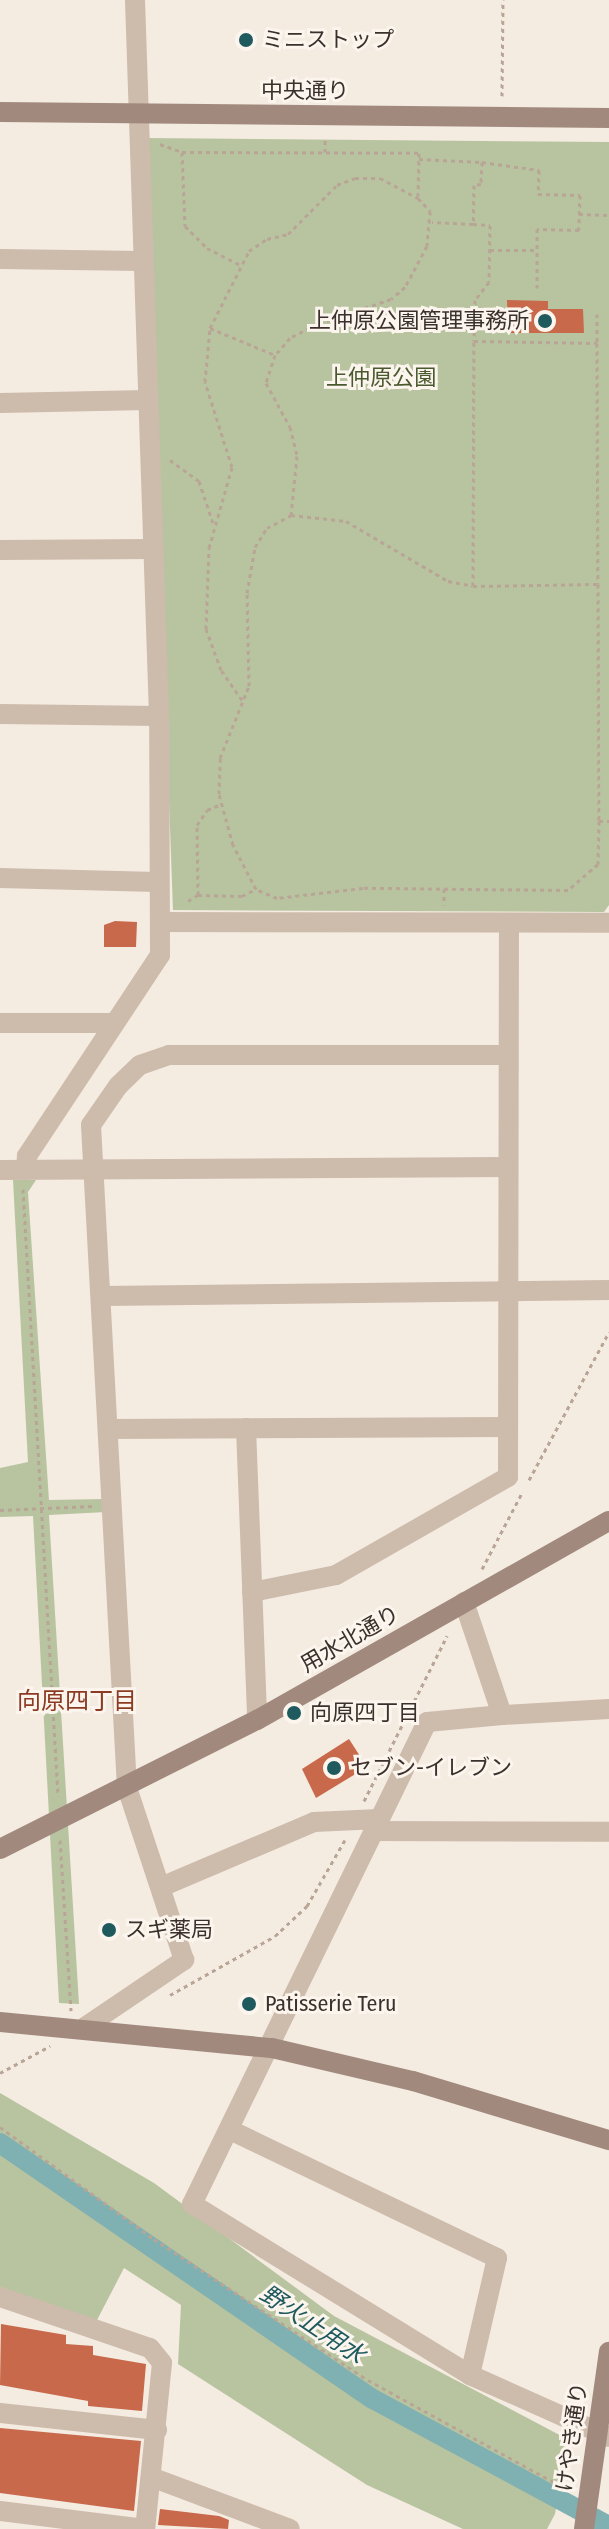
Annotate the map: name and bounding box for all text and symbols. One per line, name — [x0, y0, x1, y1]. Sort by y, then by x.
place label: ミニストップ — [262, 27, 394, 53]
marker: ミニストップ — [237, 31, 255, 49]
street label: 中央通り — [261, 78, 349, 104]
place label: 上仲原公園管理事務所 — [309, 308, 529, 334]
marker: 上仲原公園管理事務所 — [536, 312, 554, 330]
park label: 上仲原公園 — [326, 365, 436, 391]
street label: 用水北通り — [296, 1600, 404, 1678]
district label: 向原四丁目 — [17, 1688, 137, 1716]
place label: 向原四丁目 — [310, 1700, 420, 1726]
marker: 向原四丁目 — [285, 1704, 303, 1722]
place label: セブン-イレブン — [350, 1755, 512, 1781]
marker: セブン-イレブン — [325, 1759, 343, 1777]
place label: スギ薬局 — [125, 1917, 213, 1943]
marker: スギ薬局 — [100, 1921, 118, 1939]
place label: Patisserie Teru — [265, 1991, 397, 2017]
marker: Patisserie Teru — [240, 1995, 258, 2013]
water label: 野火止用水 — [254, 2280, 370, 2370]
street label: けやき通り — [551, 2381, 593, 2493]

